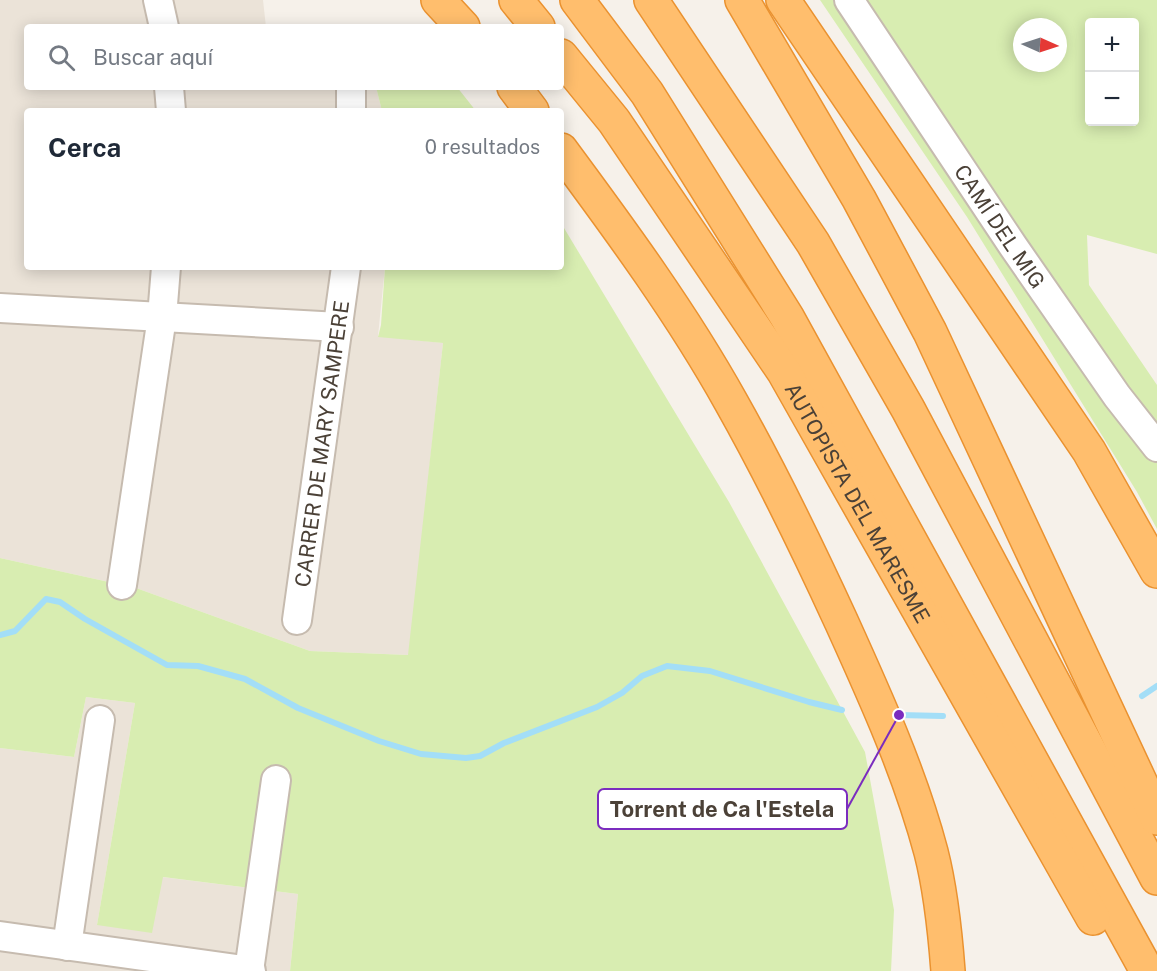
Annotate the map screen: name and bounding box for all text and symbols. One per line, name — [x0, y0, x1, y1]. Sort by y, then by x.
north arrow — [1013, 18, 1067, 72]
map controls — [1085, 18, 1139, 126]
button: + — [1085, 18, 1139, 72]
search box — [24, 24, 564, 90]
icon: search — [45, 41, 78, 74]
text: Buscar aquí — [93, 44, 213, 70]
button: − — [1085, 72, 1139, 126]
text: Cerca — [48, 132, 121, 163]
text: 0 resultados — [425, 135, 540, 159]
street label: CAMÍ DEL MIG — [950, 160, 1051, 293]
street label: CARRER DE MARY SAMPERE — [289, 299, 354, 589]
street label: AUTOPISTA DEL MARESME — [780, 378, 936, 627]
callout: Torrent de Ca l'Estela — [598, 789, 847, 829]
text: Torrent de Ca l'Estela — [610, 796, 834, 822]

